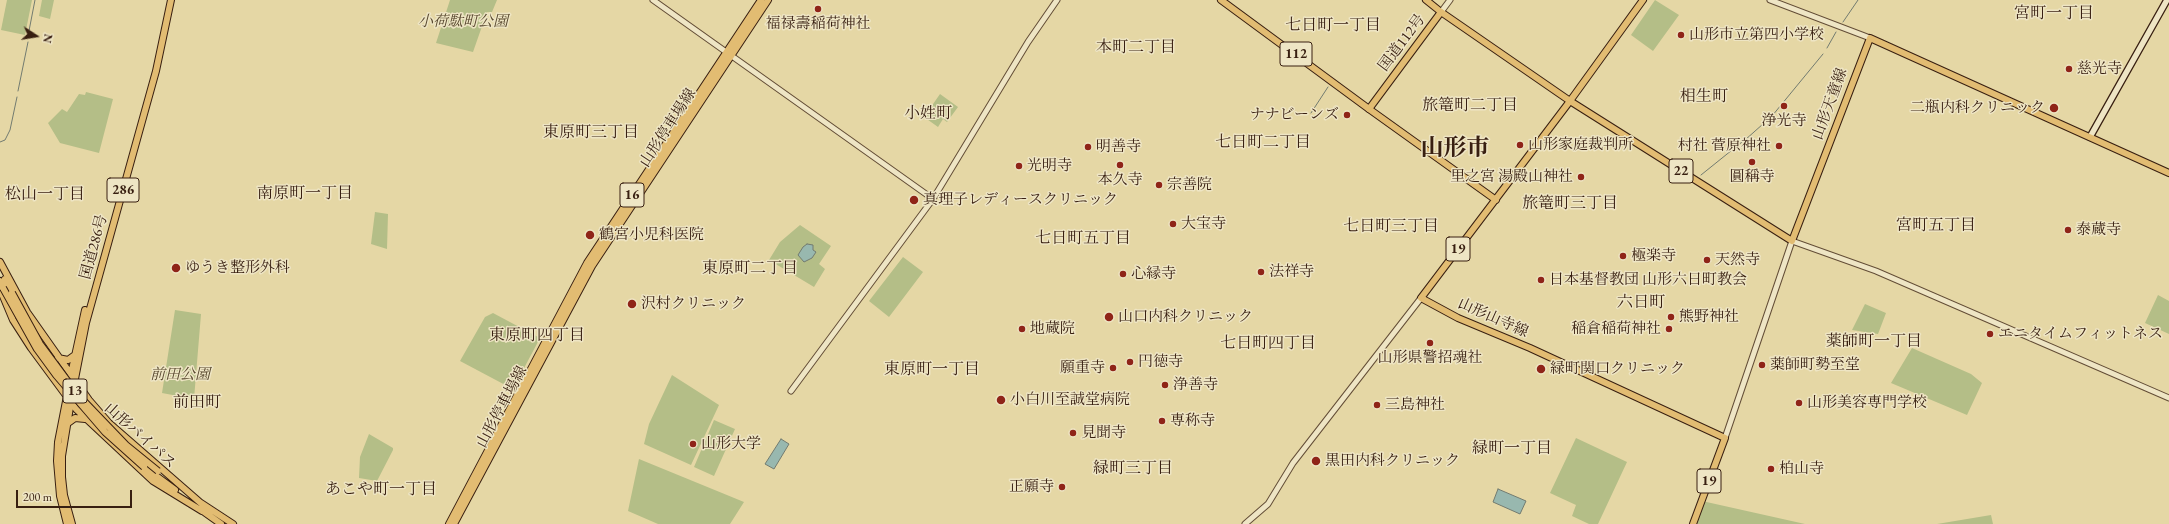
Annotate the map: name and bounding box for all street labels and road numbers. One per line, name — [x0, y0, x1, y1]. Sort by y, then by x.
street label: 国道112号 — [1375, 11, 1429, 75]
road number: 112 — [1280, 42, 1312, 66]
street label: 山形天童線 — [1809, 66, 1851, 142]
street label: 山形停車場線 — [636, 85, 700, 171]
road number: 22 — [1669, 159, 1693, 183]
road number: 286 — [107, 178, 139, 202]
road number: 16 — [620, 183, 644, 207]
street label: 国道286号 — [77, 213, 111, 281]
road number: 19 — [1446, 237, 1470, 261]
street label: 山形山寺線 — [1455, 295, 1531, 341]
street label: 山形停車場線 — [473, 363, 531, 451]
road number: 13 — [63, 379, 87, 403]
street label: 山形バイパス — [101, 399, 179, 473]
road number: 19 — [1697, 469, 1721, 493]

